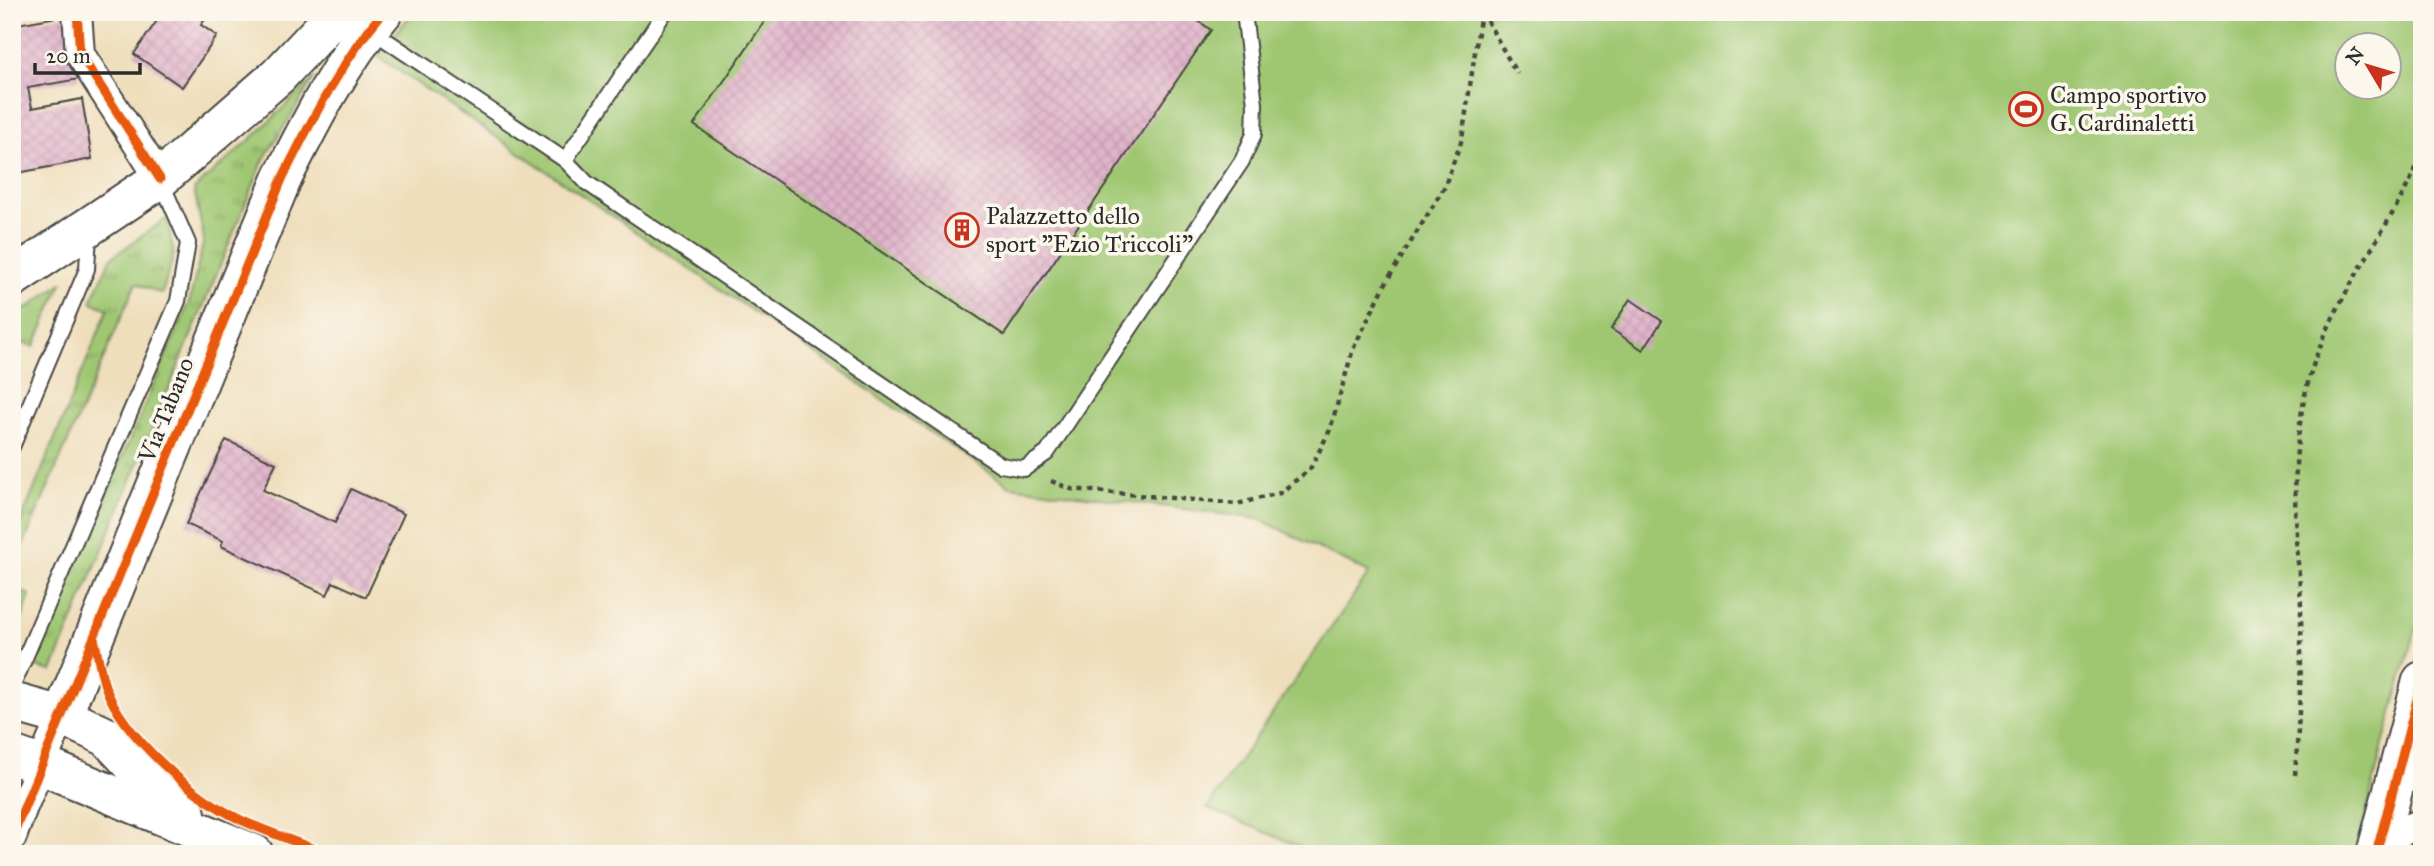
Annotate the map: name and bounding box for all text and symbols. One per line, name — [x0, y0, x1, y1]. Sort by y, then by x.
scale bar — [35, 32, 140, 76]
north arrow — [2332, 32, 2402, 102]
text: N — [2341, 42, 2369, 69]
text: 20 m — [46, 43, 91, 69]
place label: Campo sportivo G. Cardinaletti — [2050, 80, 2207, 138]
sports icon: Campo sportivo G. Cardinaletti — [2007, 90, 2045, 128]
place label: Palazzetto dello sport "Ezio Triccoli" — [986, 201, 1193, 259]
building icon: Palazzetto dello sport "Ezio Triccoli" — [943, 211, 981, 249]
street label: Via Tabano — [131, 353, 201, 468]

